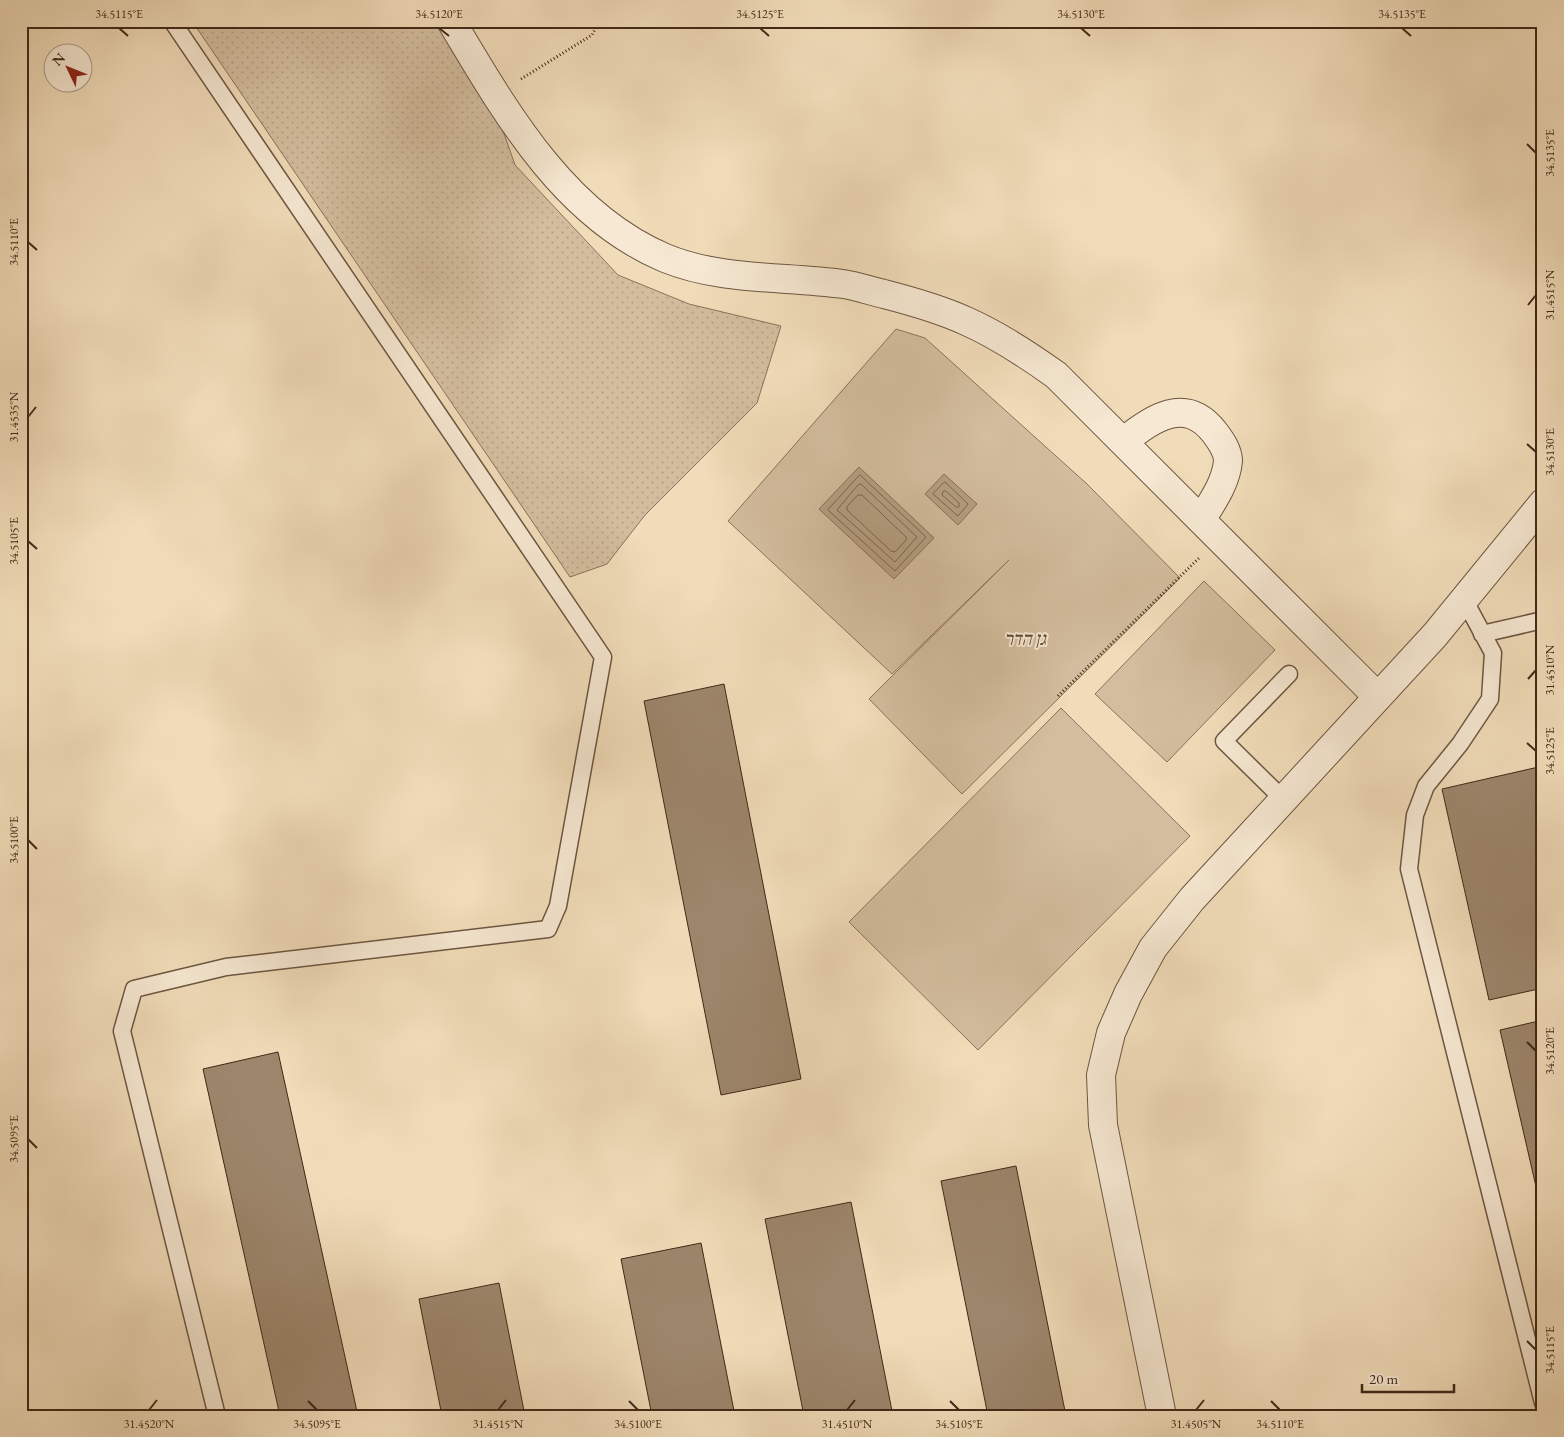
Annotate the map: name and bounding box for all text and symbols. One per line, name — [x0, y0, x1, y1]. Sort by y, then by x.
text: 34.5115°E — [95, 6, 143, 22]
text: 34.5120°E — [415, 6, 463, 22]
text: 34.5125°E — [736, 6, 784, 22]
text: 34.5130°E — [1057, 6, 1105, 22]
text: 34.5135°E — [1378, 6, 1426, 22]
north arrow — [42, 42, 92, 92]
text: N — [48, 48, 69, 69]
text: 34.5135°E — [1542, 129, 1558, 177]
text: 34.5110°E — [6, 218, 22, 266]
text: 31.4515°N — [1542, 269, 1558, 320]
text: 31.4535°N — [6, 391, 22, 442]
text: 34.5130°E — [1542, 428, 1558, 476]
text: 34.5105°E — [6, 517, 22, 565]
park label: גן הדר — [1004, 626, 1048, 651]
text: 31.4510°N — [1542, 644, 1558, 695]
text: 34.5125°E — [1542, 727, 1558, 775]
text: 34.5100°E — [6, 816, 22, 864]
text: 34.5120°E — [1542, 1027, 1558, 1075]
text: 34.5095°E — [6, 1115, 22, 1163]
text: 34.5115°E — [1542, 1326, 1558, 1374]
scale bar — [1362, 1362, 1454, 1394]
text: 20 m — [1369, 1369, 1398, 1388]
text: 31.4520°N — [124, 1416, 175, 1432]
text: 34.5095°E — [293, 1416, 341, 1432]
text: 31.4515°N — [473, 1416, 524, 1432]
text: 34.5100°E — [614, 1416, 662, 1432]
text: 31.4510°N — [822, 1416, 873, 1432]
text: 34.5105°E — [935, 1416, 983, 1432]
text: 31.4505°N — [1171, 1416, 1222, 1432]
text: 34.5110°E — [1256, 1416, 1304, 1432]

